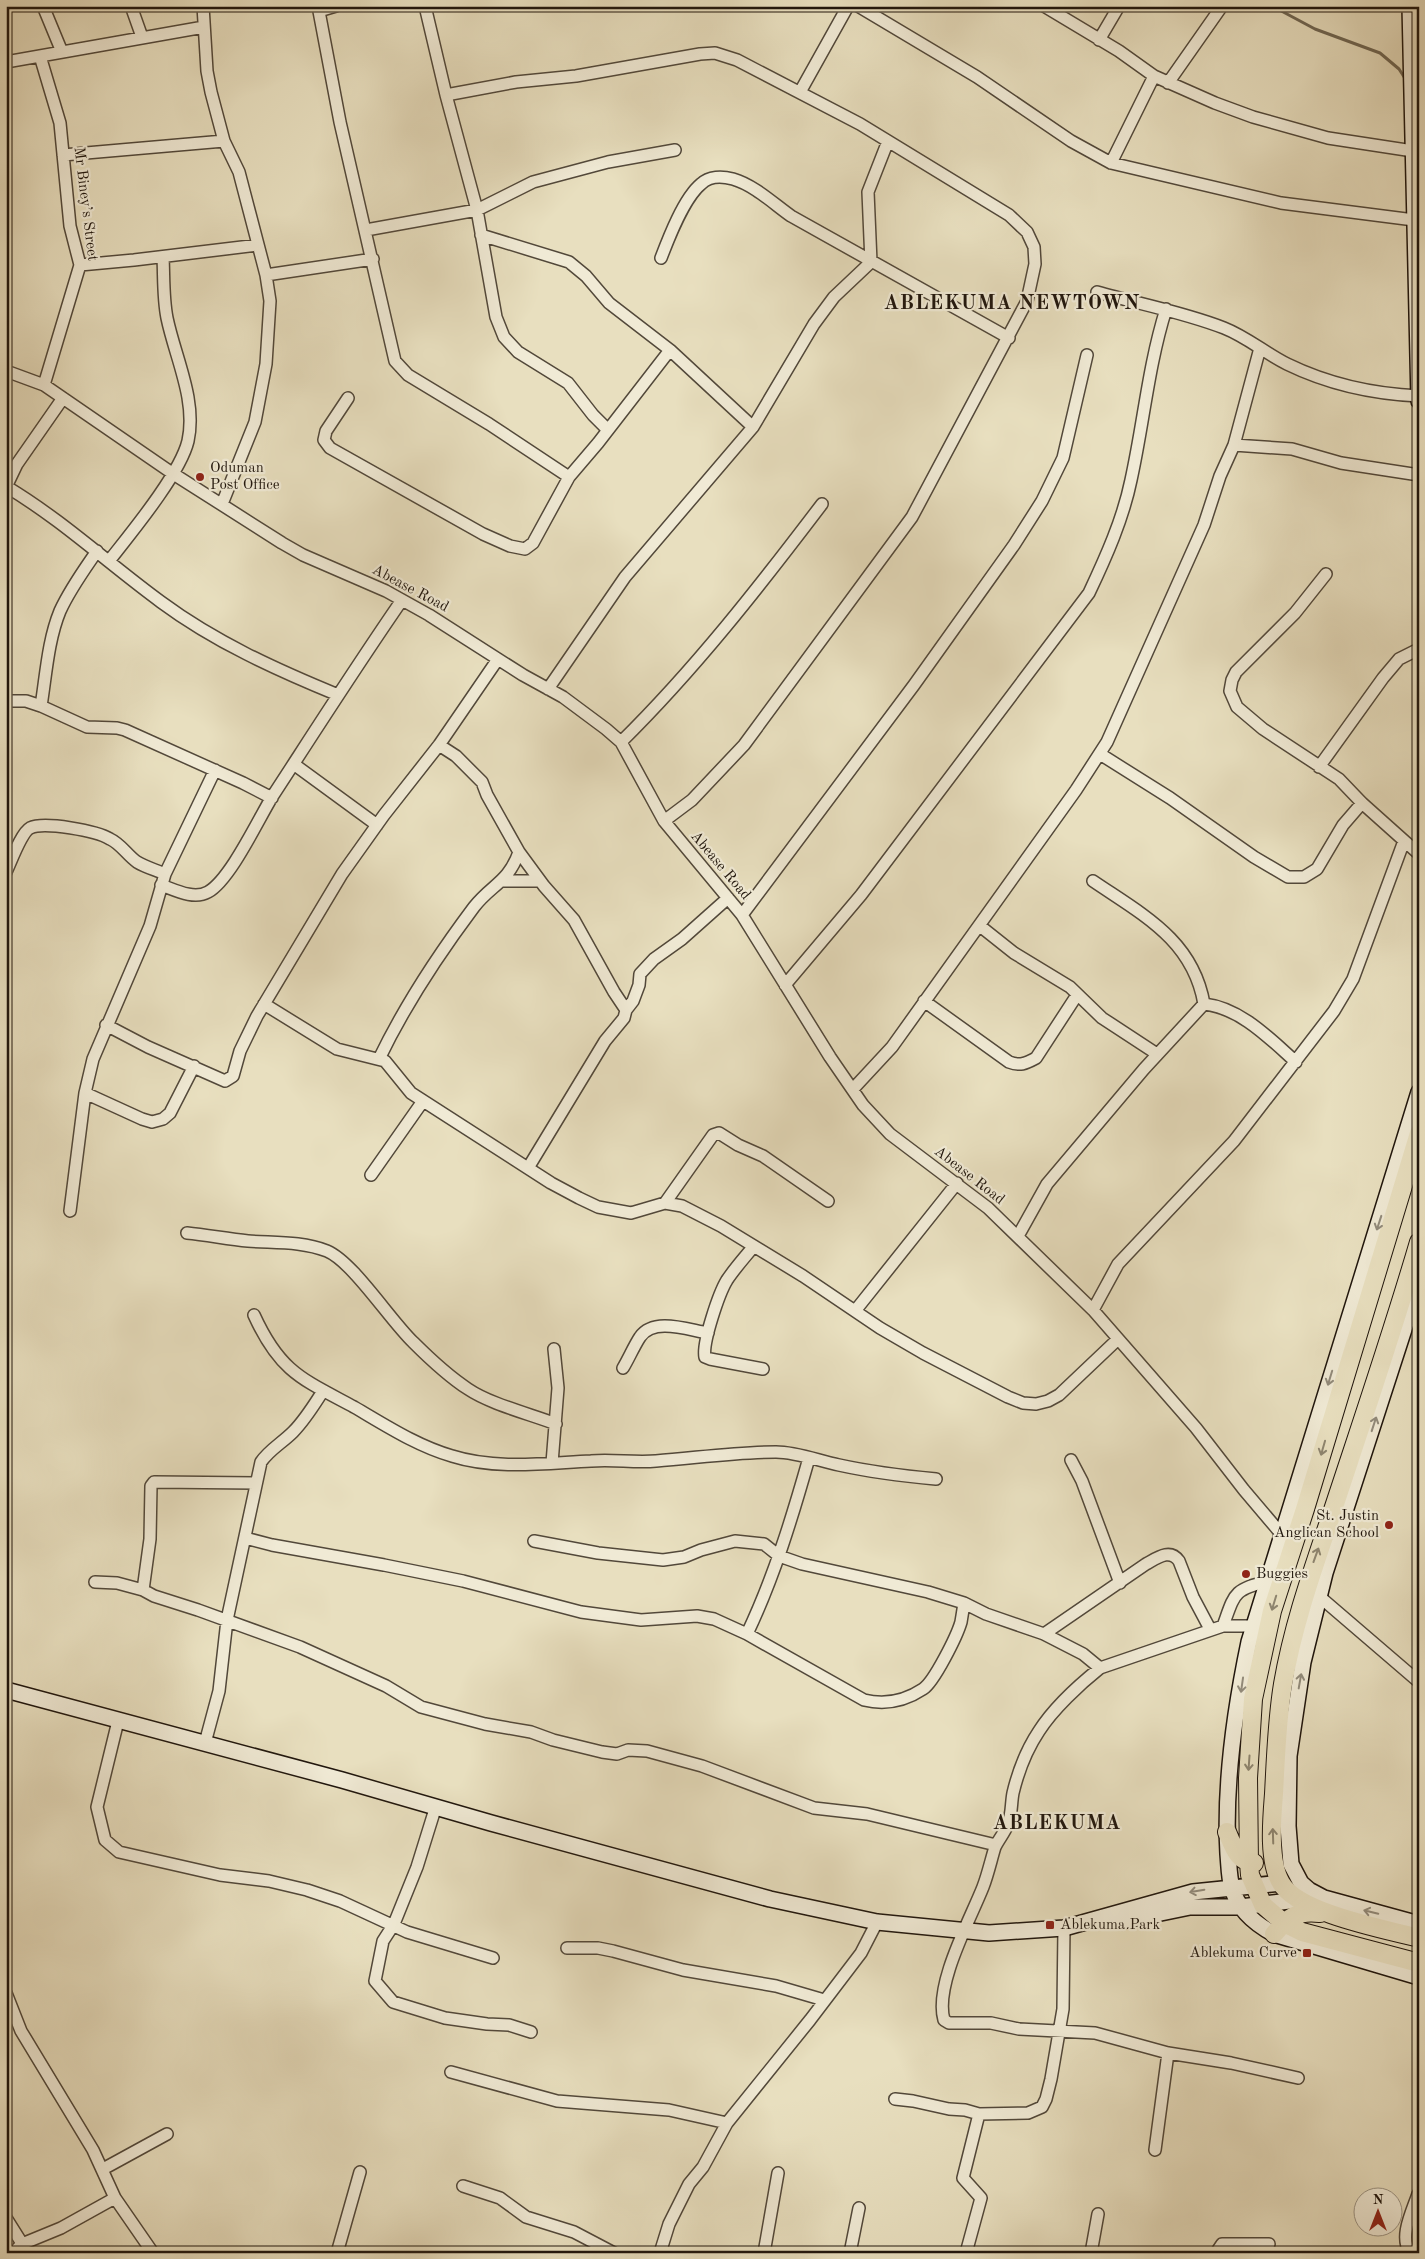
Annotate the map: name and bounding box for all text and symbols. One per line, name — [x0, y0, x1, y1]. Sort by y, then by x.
street label: Mr Biney’s Street — [71, 146, 99, 262]
district label: ABLEKUMA NEWTOWN — [884, 294, 1140, 314]
place label: Oduman Post Office — [210, 461, 280, 493]
marker: Oduman Post Office — [194, 471, 206, 483]
street label: Abease Road — [369, 563, 451, 616]
street label: Abease Road — [687, 829, 753, 903]
street label: Abease Road — [931, 1144, 1007, 1208]
one-way arrow — [1374, 1214, 1383, 1230]
one-way arrow — [1325, 1369, 1335, 1385]
one-way arrow — [1370, 1416, 1380, 1432]
one-way arrow — [1318, 1440, 1328, 1456]
place label: St. Justin Anglican School — [1274, 1509, 1379, 1541]
marker: St. Justin Anglican School — [1383, 1519, 1395, 1531]
one-way arrow — [1312, 1548, 1321, 1564]
place label: Buggies — [1256, 1567, 1308, 1582]
marker: Buggies — [1240, 1568, 1252, 1580]
one-way arrow — [1269, 1595, 1279, 1611]
one-way arrow — [1295, 1673, 1305, 1689]
one-way arrow — [1236, 1676, 1246, 1692]
one-way arrow — [1245, 1755, 1254, 1771]
district label: ABLEKUMA — [993, 1814, 1121, 1834]
one-way arrow — [1268, 1828, 1278, 1844]
one-way arrow — [1190, 1887, 1206, 1897]
one-way arrow — [1364, 1906, 1380, 1916]
place label: Ablekuma Park — [1060, 1918, 1161, 1933]
marker: Ablekuma Park — [1044, 1919, 1056, 1931]
place label: Ablekuma Curve — [1189, 1946, 1297, 1961]
marker: Ablekuma Curve — [1301, 1947, 1313, 1959]
north arrow — [1352, 2186, 1402, 2236]
text: N — [1373, 2193, 1384, 2207]

